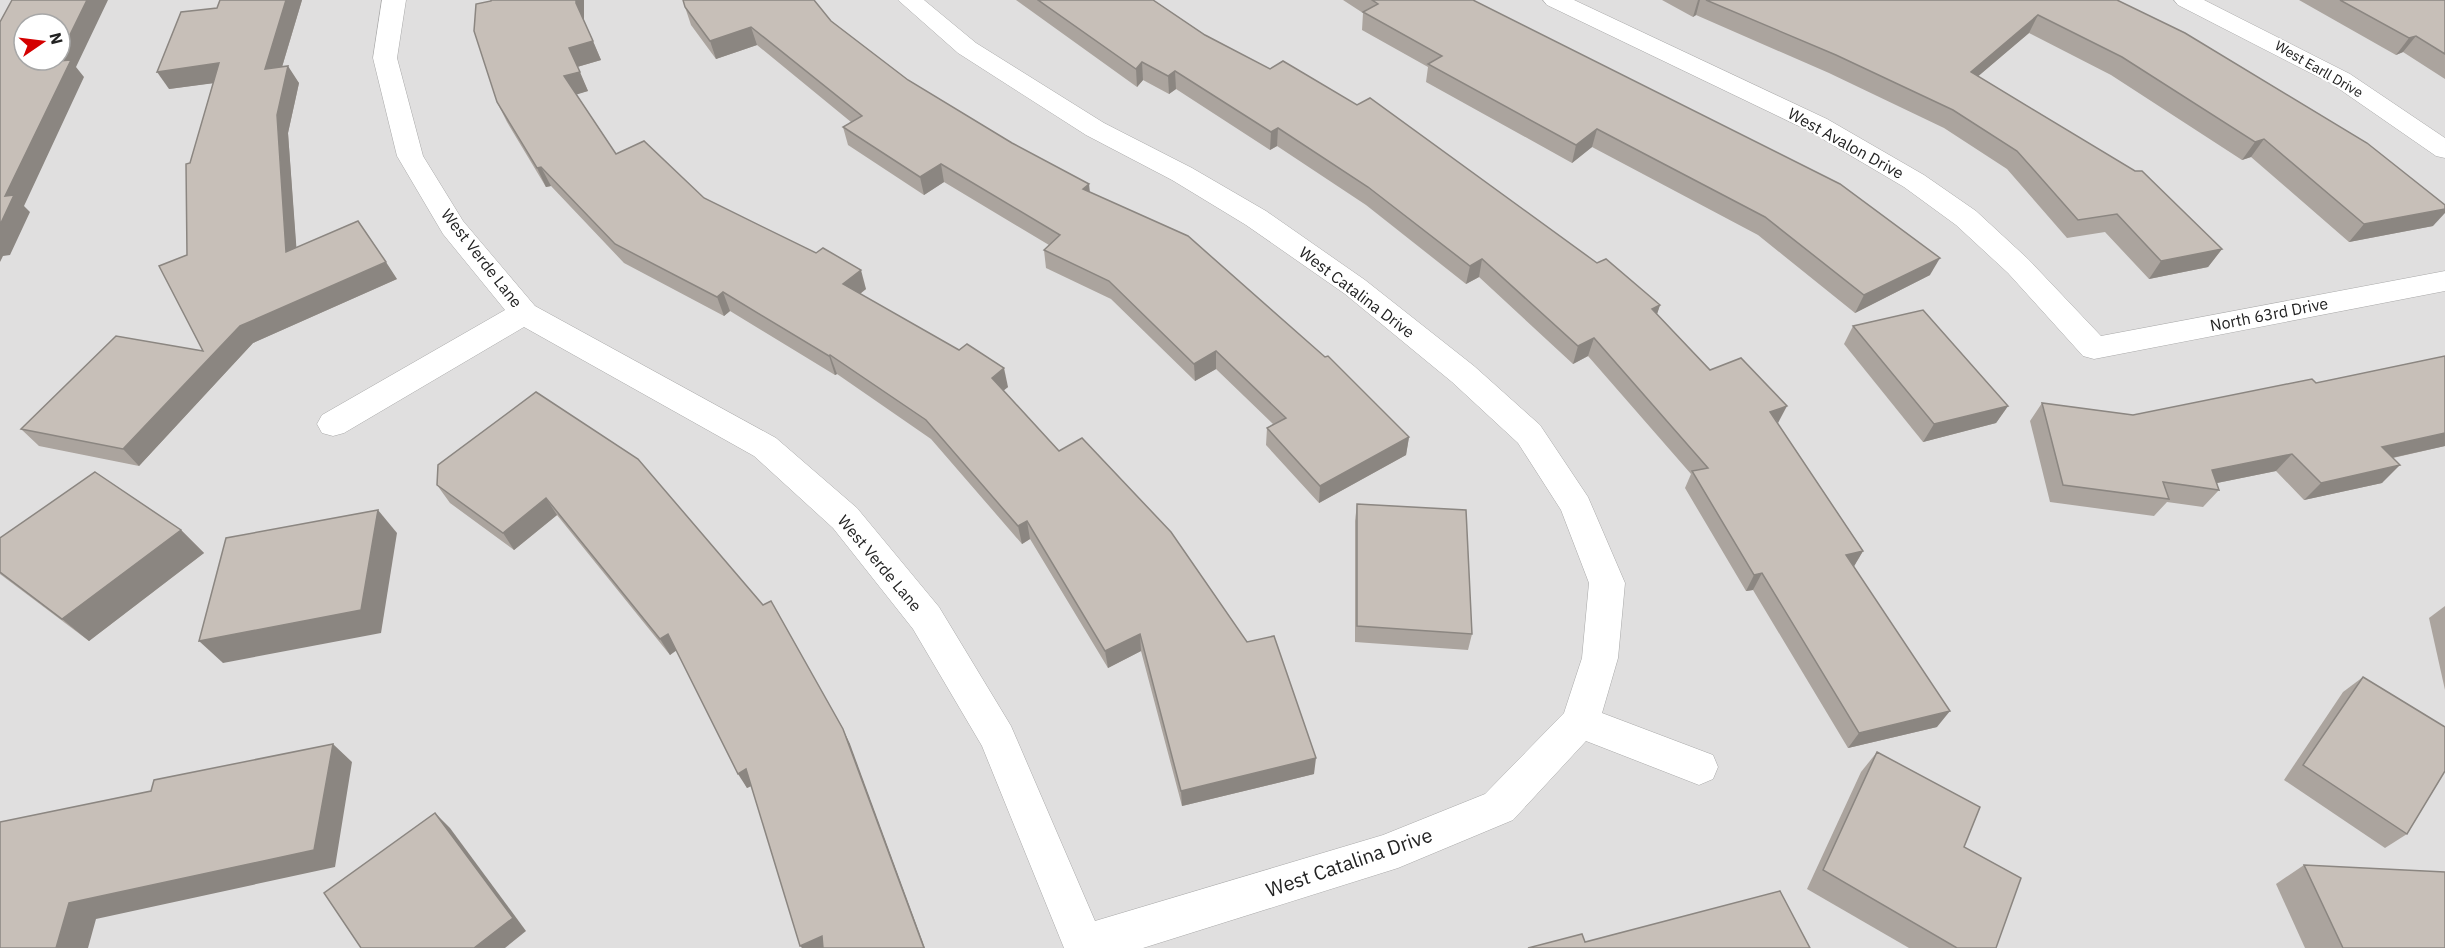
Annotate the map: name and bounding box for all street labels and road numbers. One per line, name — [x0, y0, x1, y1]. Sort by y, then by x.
street label: West Earll Drive — [2272, 36, 2367, 102]
street label: West Avalon Drive — [1785, 103, 1908, 183]
street label: West Verde Lane — [437, 205, 527, 312]
street label: West Catalina Drive — [1295, 242, 1419, 342]
street label: North 63rd Drive — [2208, 293, 2330, 335]
street label: West Verde Lane — [834, 511, 926, 616]
street label: West Catalina Drive — [1262, 821, 1436, 903]

